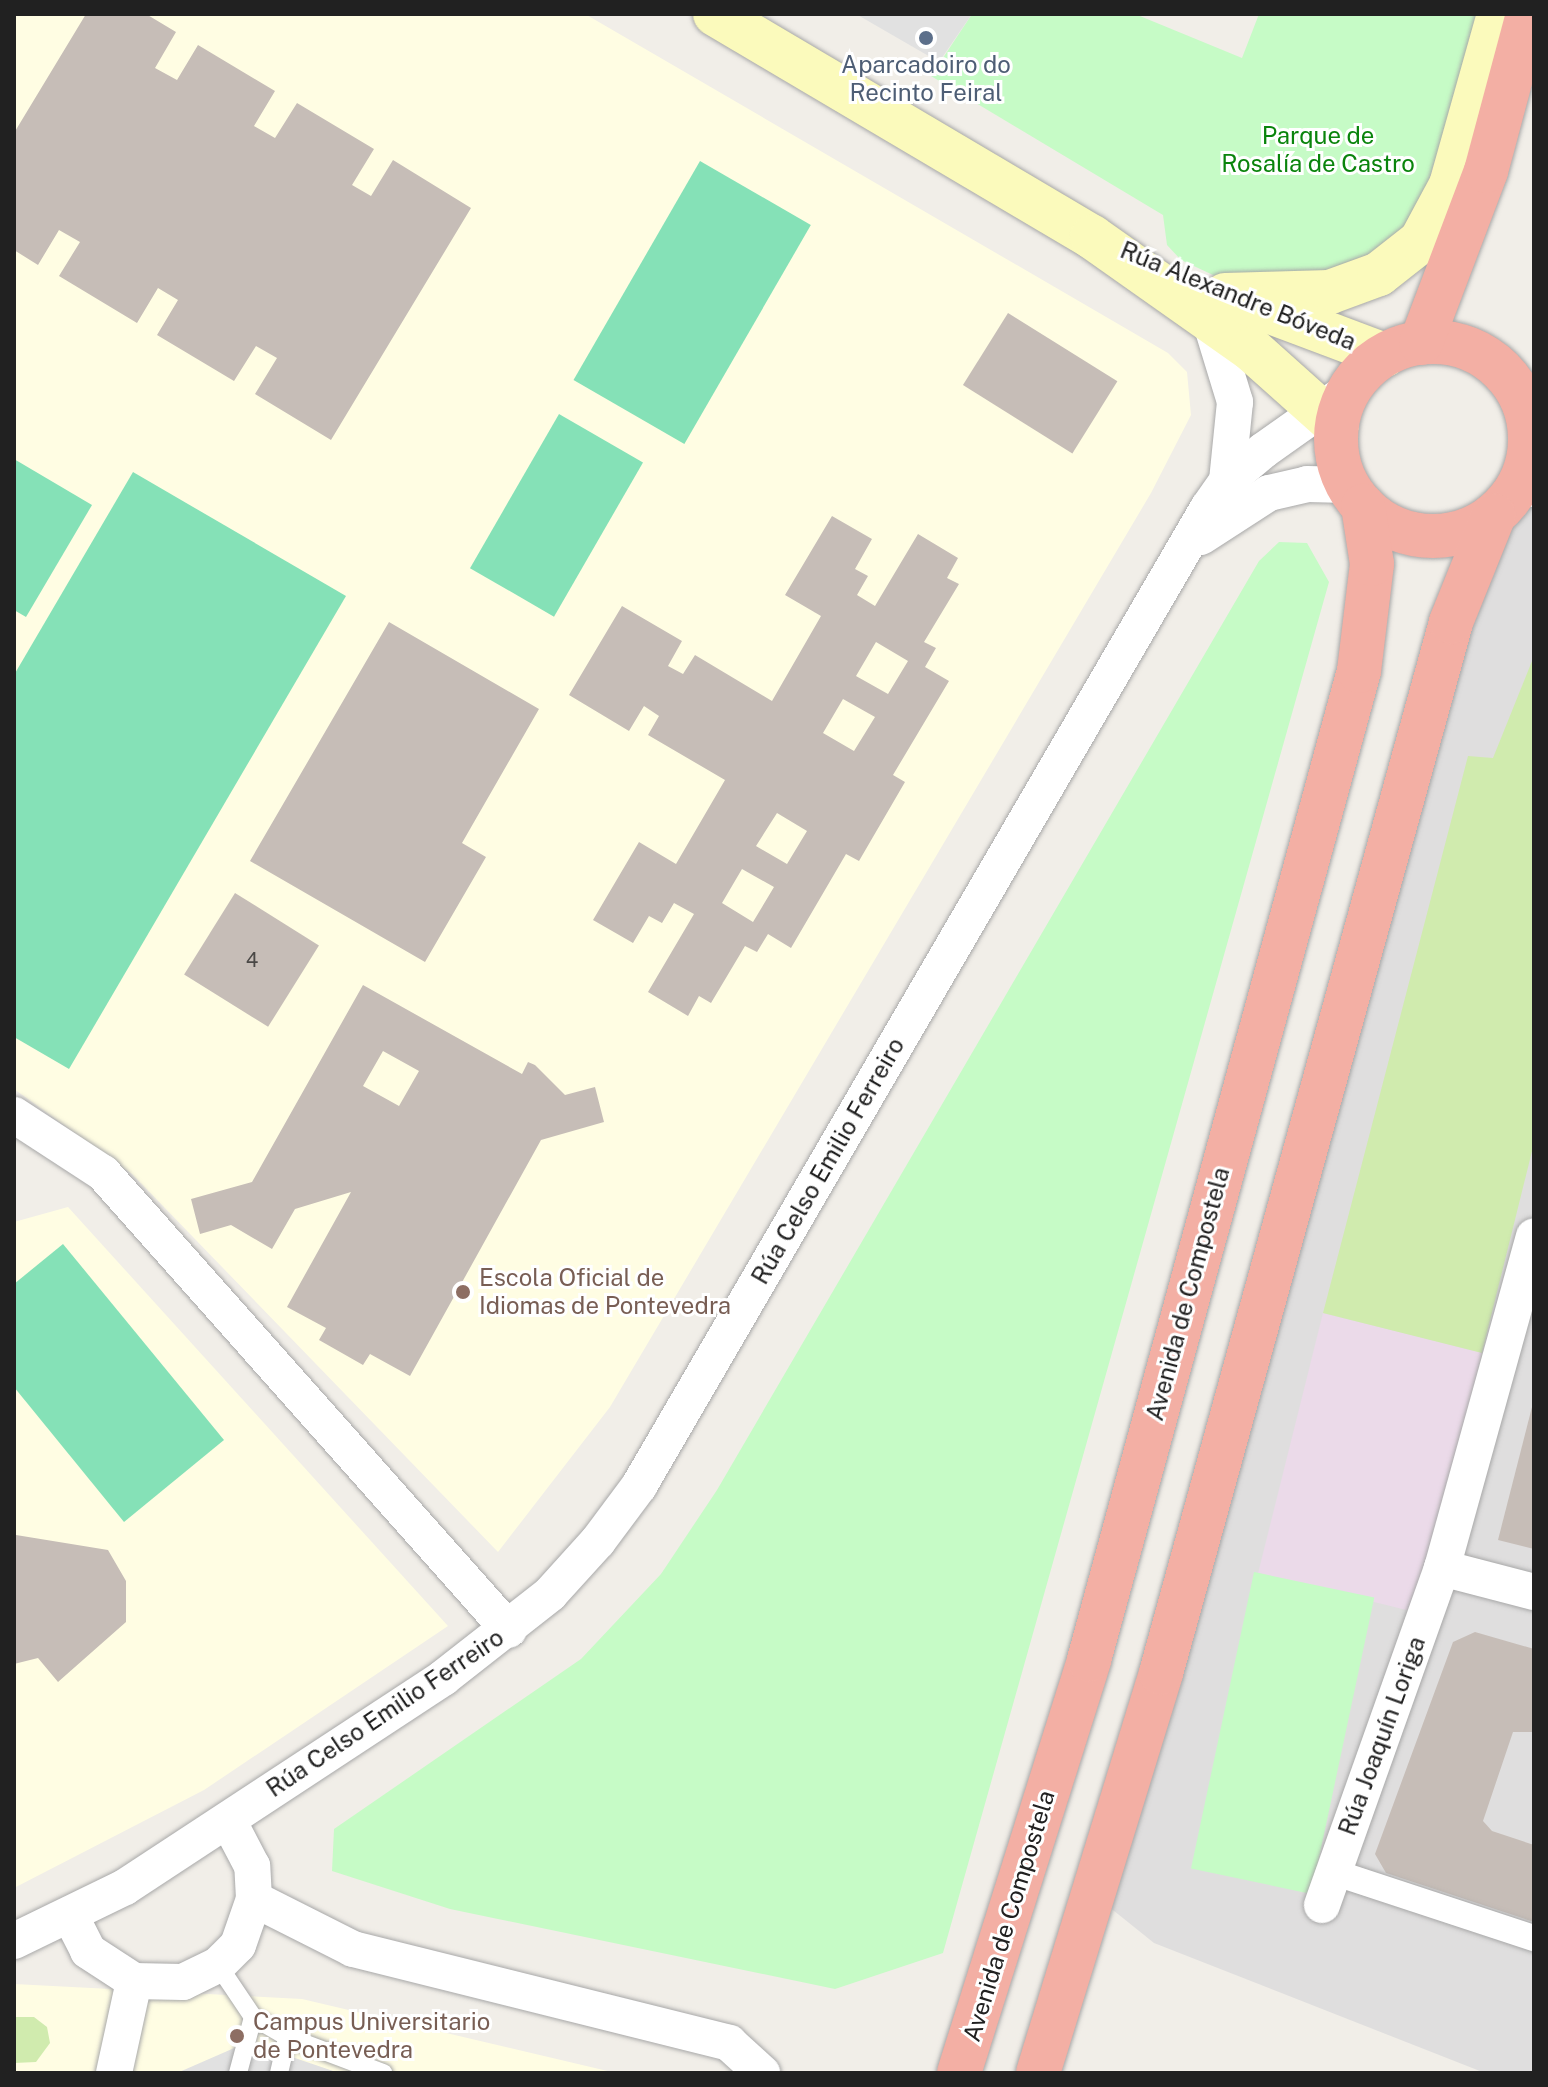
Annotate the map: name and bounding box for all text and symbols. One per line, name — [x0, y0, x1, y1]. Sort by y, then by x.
marker: Aparcadoiro do Recinto Feiral — [917, 29, 935, 47]
place label: Aparcadoiro do Recinto Feiral — [841, 51, 1011, 107]
park label: Parque de Rosalía de Castro — [1221, 122, 1415, 178]
street label: Rúa Alexandre Bóveda — [1116, 236, 1360, 356]
house number: 4 — [246, 948, 258, 972]
street label: Rúa Celso Emilio Ferreiro — [746, 1033, 910, 1289]
street label: Avenida de Compostela — [1140, 1164, 1236, 1424]
place label: Escola Oficial de Idiomas de Pontevedra — [479, 1264, 732, 1320]
marker: Escola Oficial de Idiomas de Pontevedra — [454, 1283, 472, 1301]
street label: Rúa Celso Emilio Ferreiro — [261, 1623, 509, 1803]
street label: Rúa Joaquín Loriga — [1333, 1633, 1431, 1839]
street label: Avenida de Compostela — [957, 1787, 1061, 2045]
place label: Campus Universitario de Pontevedra — [253, 2008, 490, 2064]
marker: Campus Universitario de Pontevedra — [228, 2027, 246, 2045]

